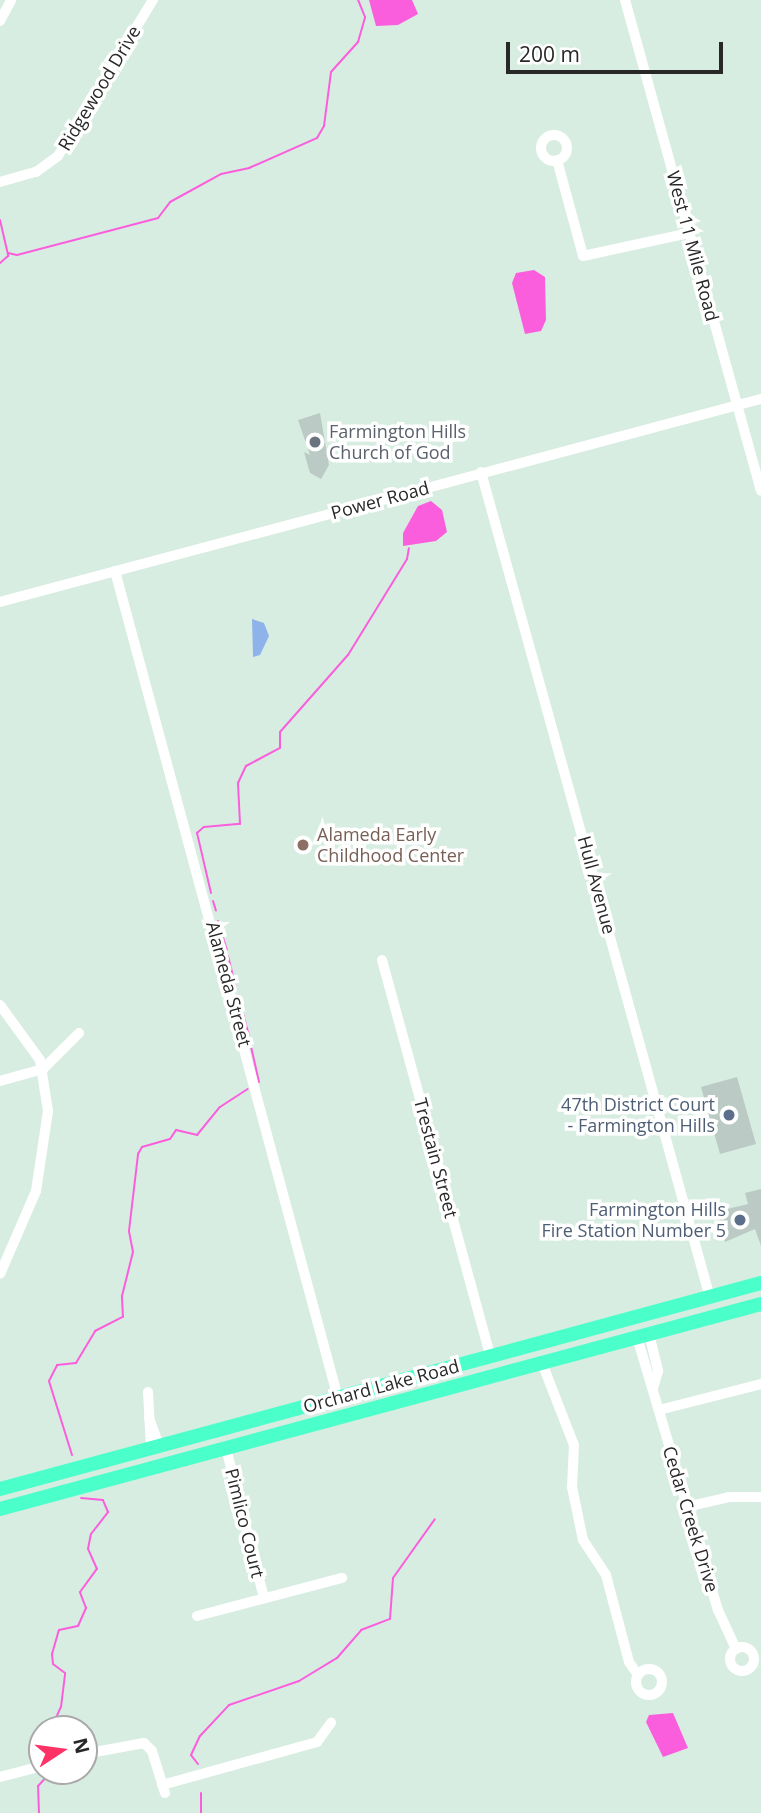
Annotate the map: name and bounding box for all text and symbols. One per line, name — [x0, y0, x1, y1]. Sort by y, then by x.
street label: Ridgewood Drive — [53, 22, 145, 154]
scale bar — [509, 28, 726, 72]
text: 200 m — [519, 40, 580, 68]
street label: West 11 Mile Road — [663, 169, 723, 323]
place label: Farmington Hills Church of God — [329, 421, 466, 464]
marker: Farmington Hills Church of God — [307, 434, 323, 450]
street label: Power Road — [329, 477, 431, 523]
place label: Alameda Early Childhood Center — [317, 824, 464, 866]
street label: Hull Avenue — [574, 834, 620, 936]
marker: Alameda Early Childhood Center — [295, 837, 311, 853]
street label: Alameda Street — [202, 919, 256, 1049]
place label: 47th District Court - Farmington Hills — [561, 1094, 715, 1136]
street label: Trestain Street — [410, 1096, 462, 1220]
marker: 47th District Court - Farmington Hills — [721, 1107, 737, 1123]
place label: Farmington Hills Fire Station Number 5 — [542, 1199, 726, 1242]
marker: Farmington Hills Fire Station Number 5 — [732, 1212, 748, 1228]
street label: Orchard Lake Road — [301, 1355, 461, 1417]
street label: Cedar Creek Drive — [659, 1443, 723, 1595]
street label: Pimlico Court — [221, 1466, 269, 1580]
north arrow — [28, 1715, 98, 1785]
text: N — [67, 1735, 96, 1756]

